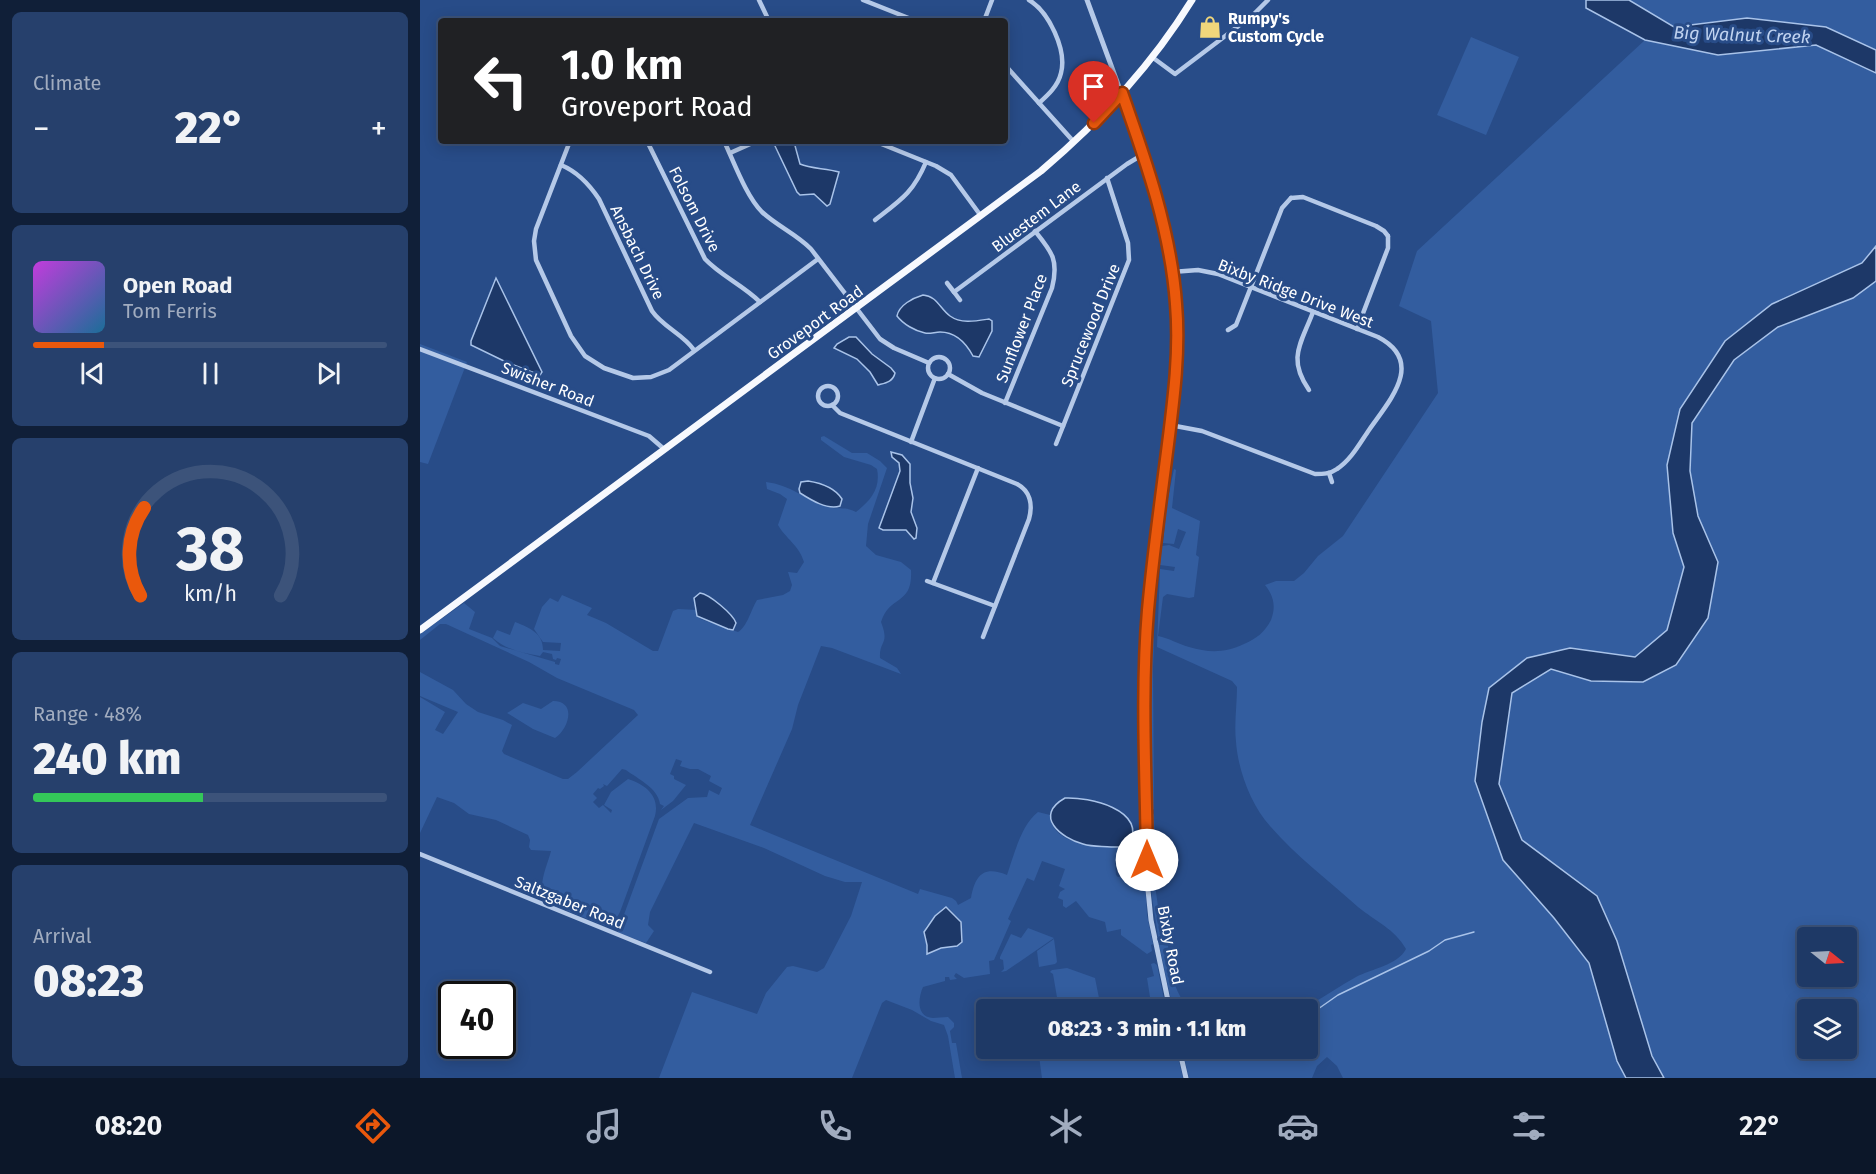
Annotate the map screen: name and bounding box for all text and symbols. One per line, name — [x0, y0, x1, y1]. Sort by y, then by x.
place label: Rumpy's Custom Cycle — [1228, 9, 1324, 46]
shop icon: Rumpy's Custom Cycle — [1197, 14, 1223, 40]
water label: Big Walnut Creek — [1673, 22, 1811, 48]
text: 1.0 km — [561, 40, 683, 90]
icon: left — [462, 42, 540, 120]
pin — [1068, 61, 1119, 123]
icon: arrive — [1077, 70, 1110, 103]
text: Climate — [33, 71, 101, 95]
text: Groveport Road — [561, 91, 753, 123]
text: 22° — [175, 101, 245, 155]
text: − — [33, 109, 50, 149]
text: + — [371, 109, 387, 149]
street label: Folsom Drive — [665, 163, 724, 255]
street label: Bluestem Lane — [988, 177, 1085, 256]
street label: Ansbach Drive — [606, 202, 669, 303]
street label: Bixby Ridge Drive West — [1215, 255, 1377, 332]
street label: Sprucewood Drive — [1057, 261, 1124, 390]
street label: Sunflower Place — [992, 271, 1051, 385]
text: Open Road — [123, 272, 233, 299]
street label: Groveport Road — [764, 281, 867, 363]
text: Tom Ferris — [123, 299, 217, 323]
icon: previous — [76, 357, 109, 390]
icon: pause — [194, 357, 227, 390]
icon: next — [312, 357, 345, 390]
street label: Swisher Road — [499, 358, 597, 411]
text: 38 — [175, 512, 244, 587]
text: km/h — [183, 581, 237, 607]
text: Range · 48% — [33, 702, 142, 726]
text: 240 km — [33, 732, 181, 786]
position arrow — [1115, 828, 1179, 892]
street label: Saltzgaber Road — [512, 872, 628, 933]
street label: Bixby Road — [1154, 904, 1188, 986]
text: Arrival — [33, 924, 92, 948]
north arrow — [1797, 927, 1857, 987]
map controls — [1797, 927, 1857, 1059]
text: 08:23 — [33, 954, 144, 1008]
speed limit sign: 40 — [438, 981, 516, 1059]
button: layers — [1797, 999, 1857, 1059]
text: 08:23 · 3 min · 1.1 km — [1048, 1015, 1246, 1042]
icon: directions — [352, 1105, 394, 1147]
icon: music — [583, 1105, 625, 1147]
icon: phone — [814, 1105, 856, 1147]
icon: climate — [1045, 1105, 1087, 1147]
icon: car — [1277, 1105, 1319, 1147]
icon: filters — [1508, 1105, 1550, 1147]
text: 08:20 — [95, 1110, 162, 1142]
text: 22° — [1739, 1110, 1781, 1142]

